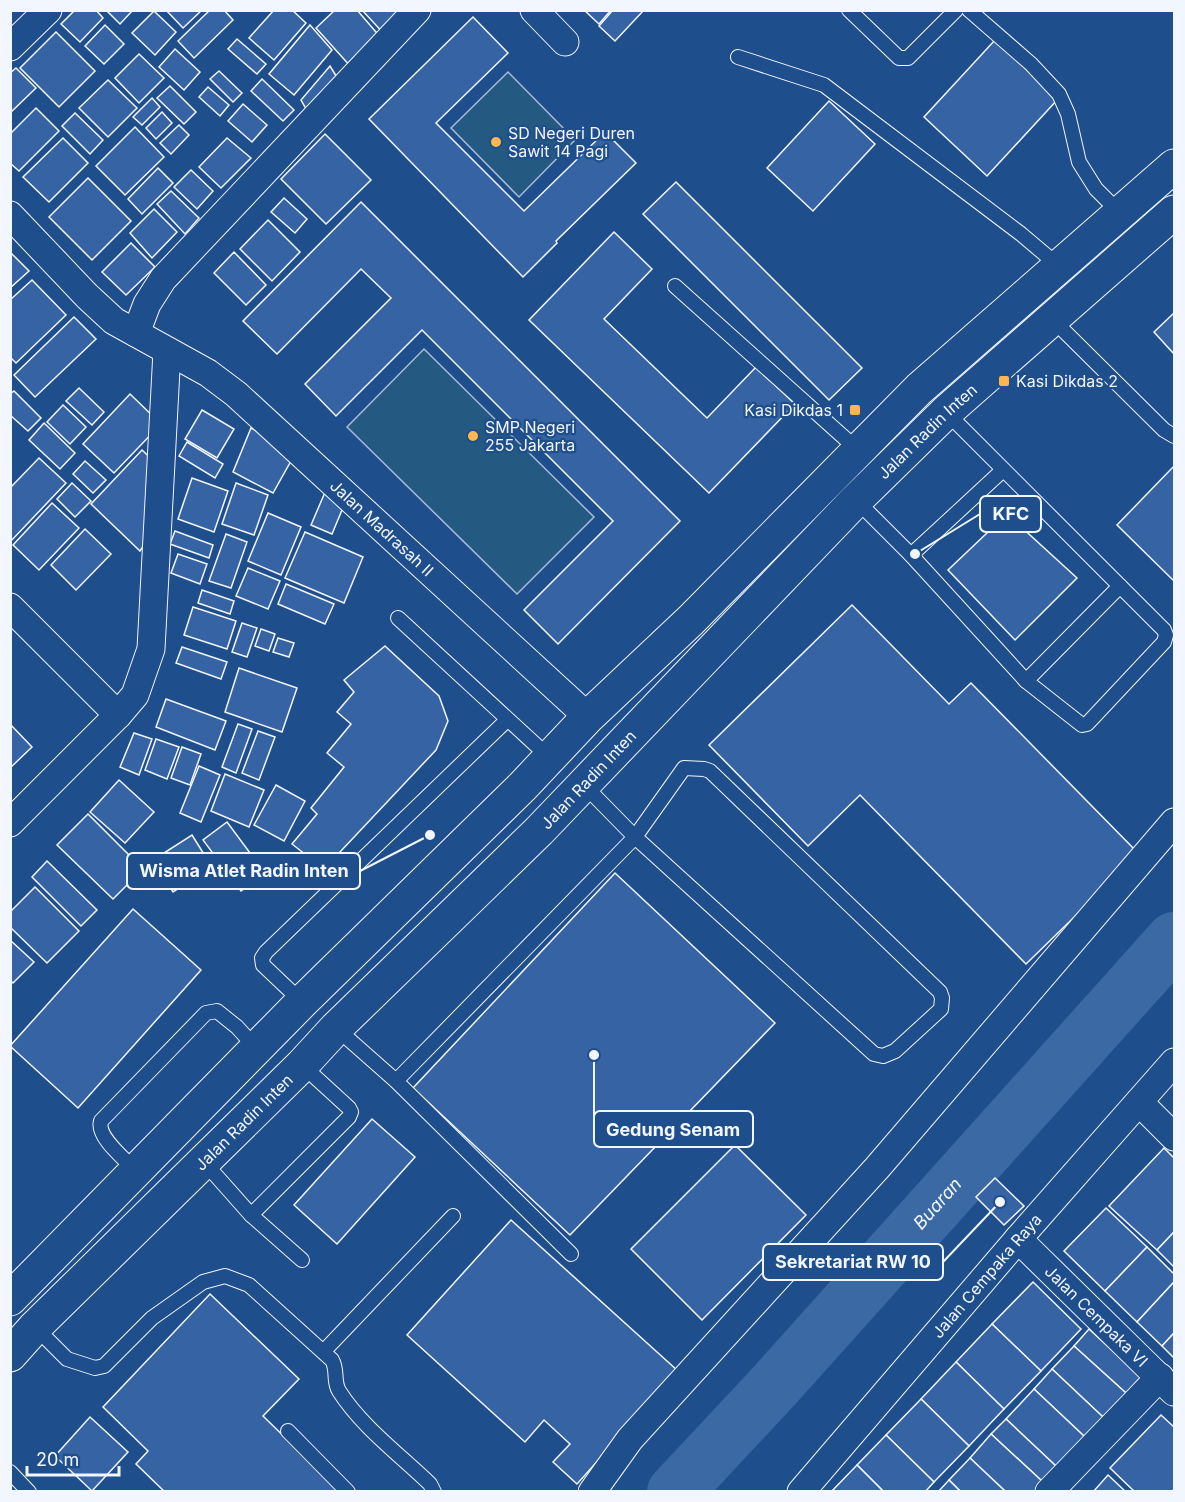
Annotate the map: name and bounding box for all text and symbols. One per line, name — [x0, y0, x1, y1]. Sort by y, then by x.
place label: SD Negeri Duren Sawit 14 Pagi — [508, 123, 635, 161]
marker: SD Negeri Duren Sawit 14 Pagi — [489, 135, 503, 149]
place label: Kasi Dikdas 2 — [1016, 371, 1118, 391]
marker: Kasi Dikdas 2 — [997, 374, 1011, 388]
street label: Jalan Radin Inten — [874, 380, 981, 483]
place label: Kasi Dikdas 1 — [744, 400, 843, 420]
marker: Kasi Dikdas 1 — [848, 403, 862, 417]
place label: SMP Negeri 255 Jakarta — [485, 417, 575, 455]
marker: SMP Negeri 255 Jakarta — [466, 429, 480, 443]
street label: Jalan Madrasah II — [326, 475, 438, 580]
callout: KFC — [980, 496, 1041, 532]
text: KFC — [993, 503, 1029, 524]
street label: Jalan Radin Inten — [536, 726, 640, 833]
callout: Wisma Atlet Radin Inten — [127, 853, 360, 889]
text: Wisma Atlet Radin Inten — [139, 860, 349, 881]
street label: Jalan Radin Inten — [191, 1070, 297, 1175]
callout: Gedung Senam — [594, 1111, 753, 1147]
text: Gedung Senam — [606, 1119, 740, 1140]
water label: Buaran — [909, 1173, 966, 1233]
street label: Jalan Cempaka Raya — [928, 1209, 1046, 1342]
callout: Sekretariat RW 10 — [763, 1244, 943, 1280]
text: Sekretariat RW 10 — [775, 1251, 931, 1272]
street label: Jalan Cempaka VI — [1041, 1261, 1152, 1371]
scale bar — [27, 1439, 118, 1477]
text: 20 m — [36, 1449, 79, 1470]

